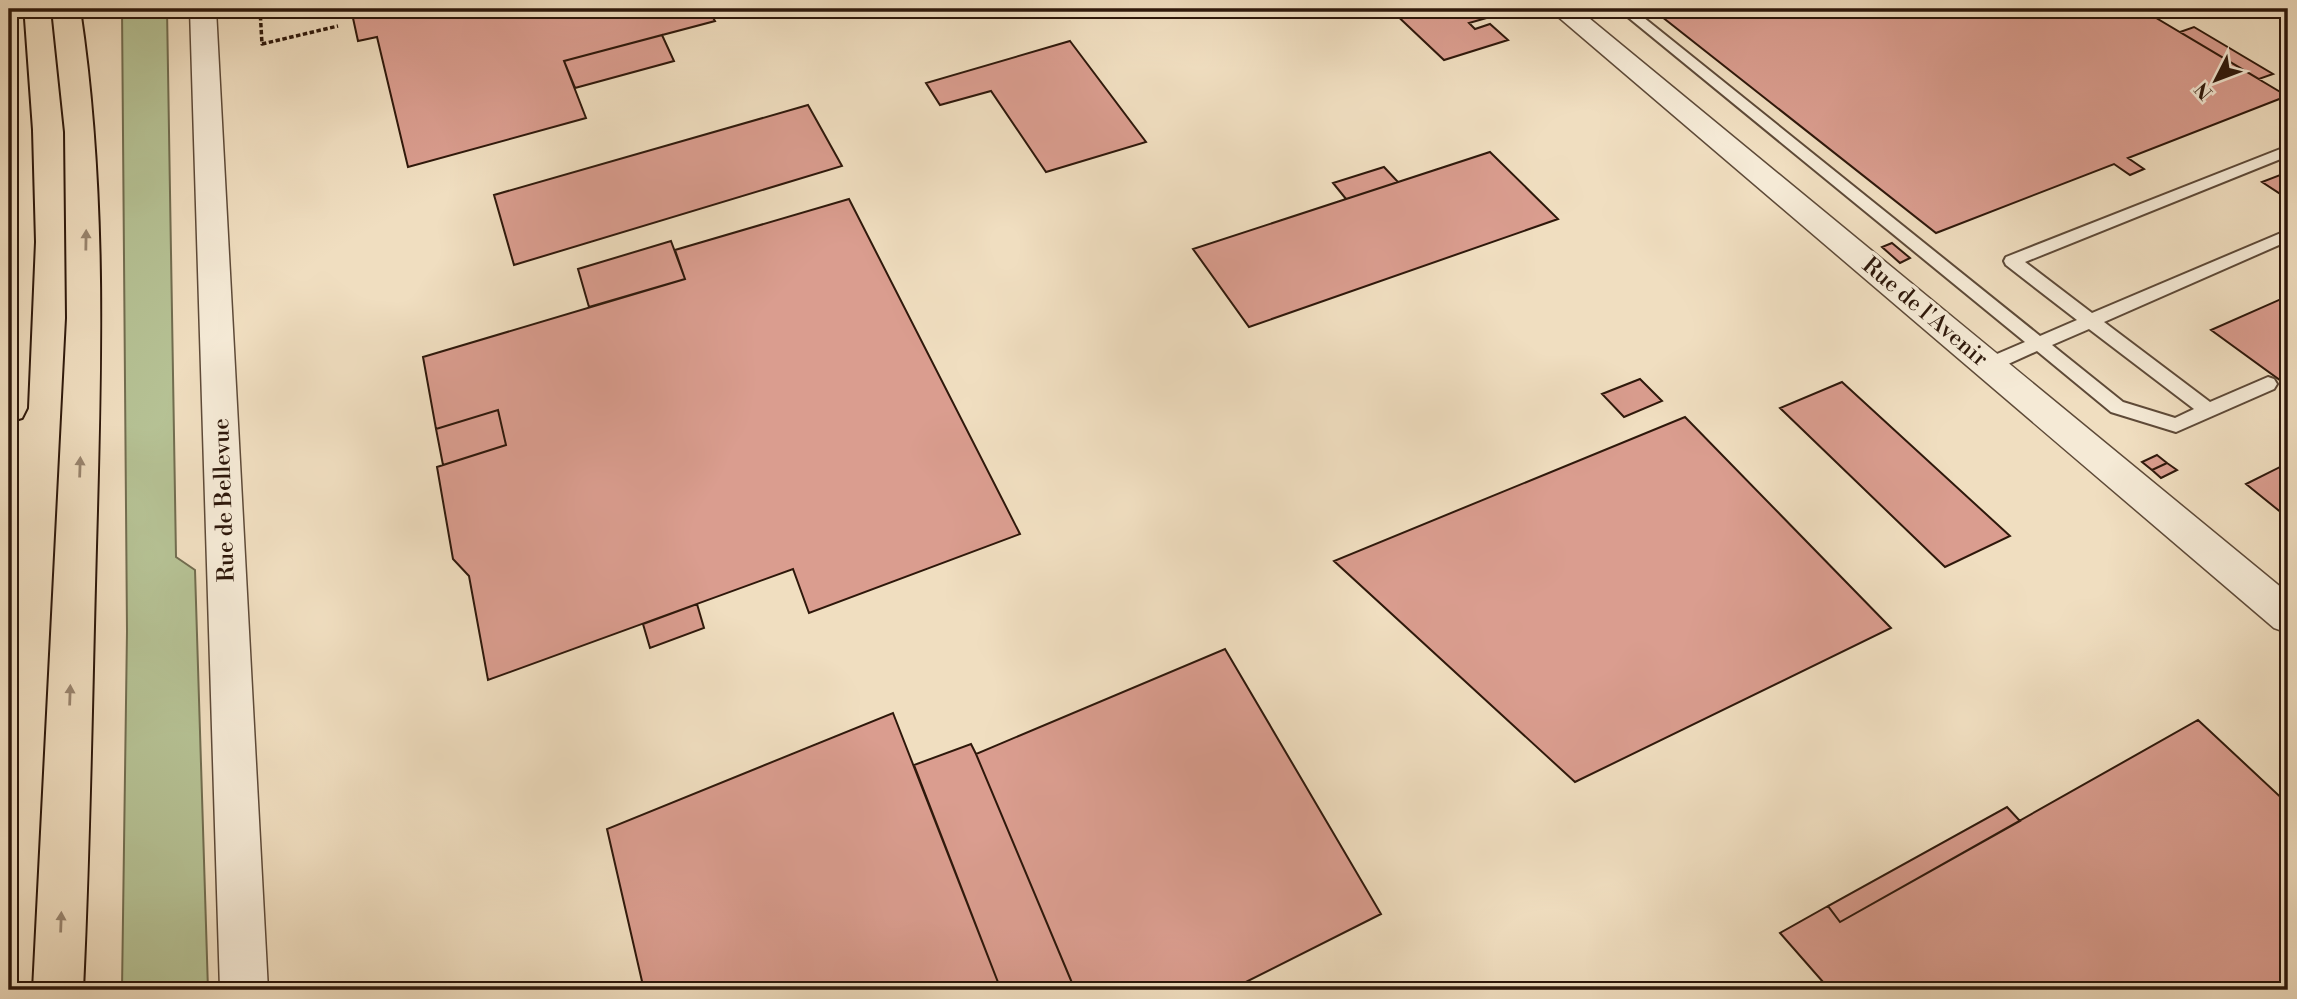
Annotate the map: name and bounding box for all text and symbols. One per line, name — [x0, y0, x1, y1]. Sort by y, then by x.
north arrow — [2182, 46, 2252, 116]
text: N — [2190, 77, 2218, 104]
one-way arrow — [80, 229, 91, 251]
street label: Rue de l'Avenir — [1857, 251, 1994, 373]
street label: Rue de Bellevue — [207, 418, 241, 582]
one-way arrow — [74, 456, 85, 478]
one-way arrow — [65, 684, 76, 706]
one-way arrow — [55, 911, 66, 933]

